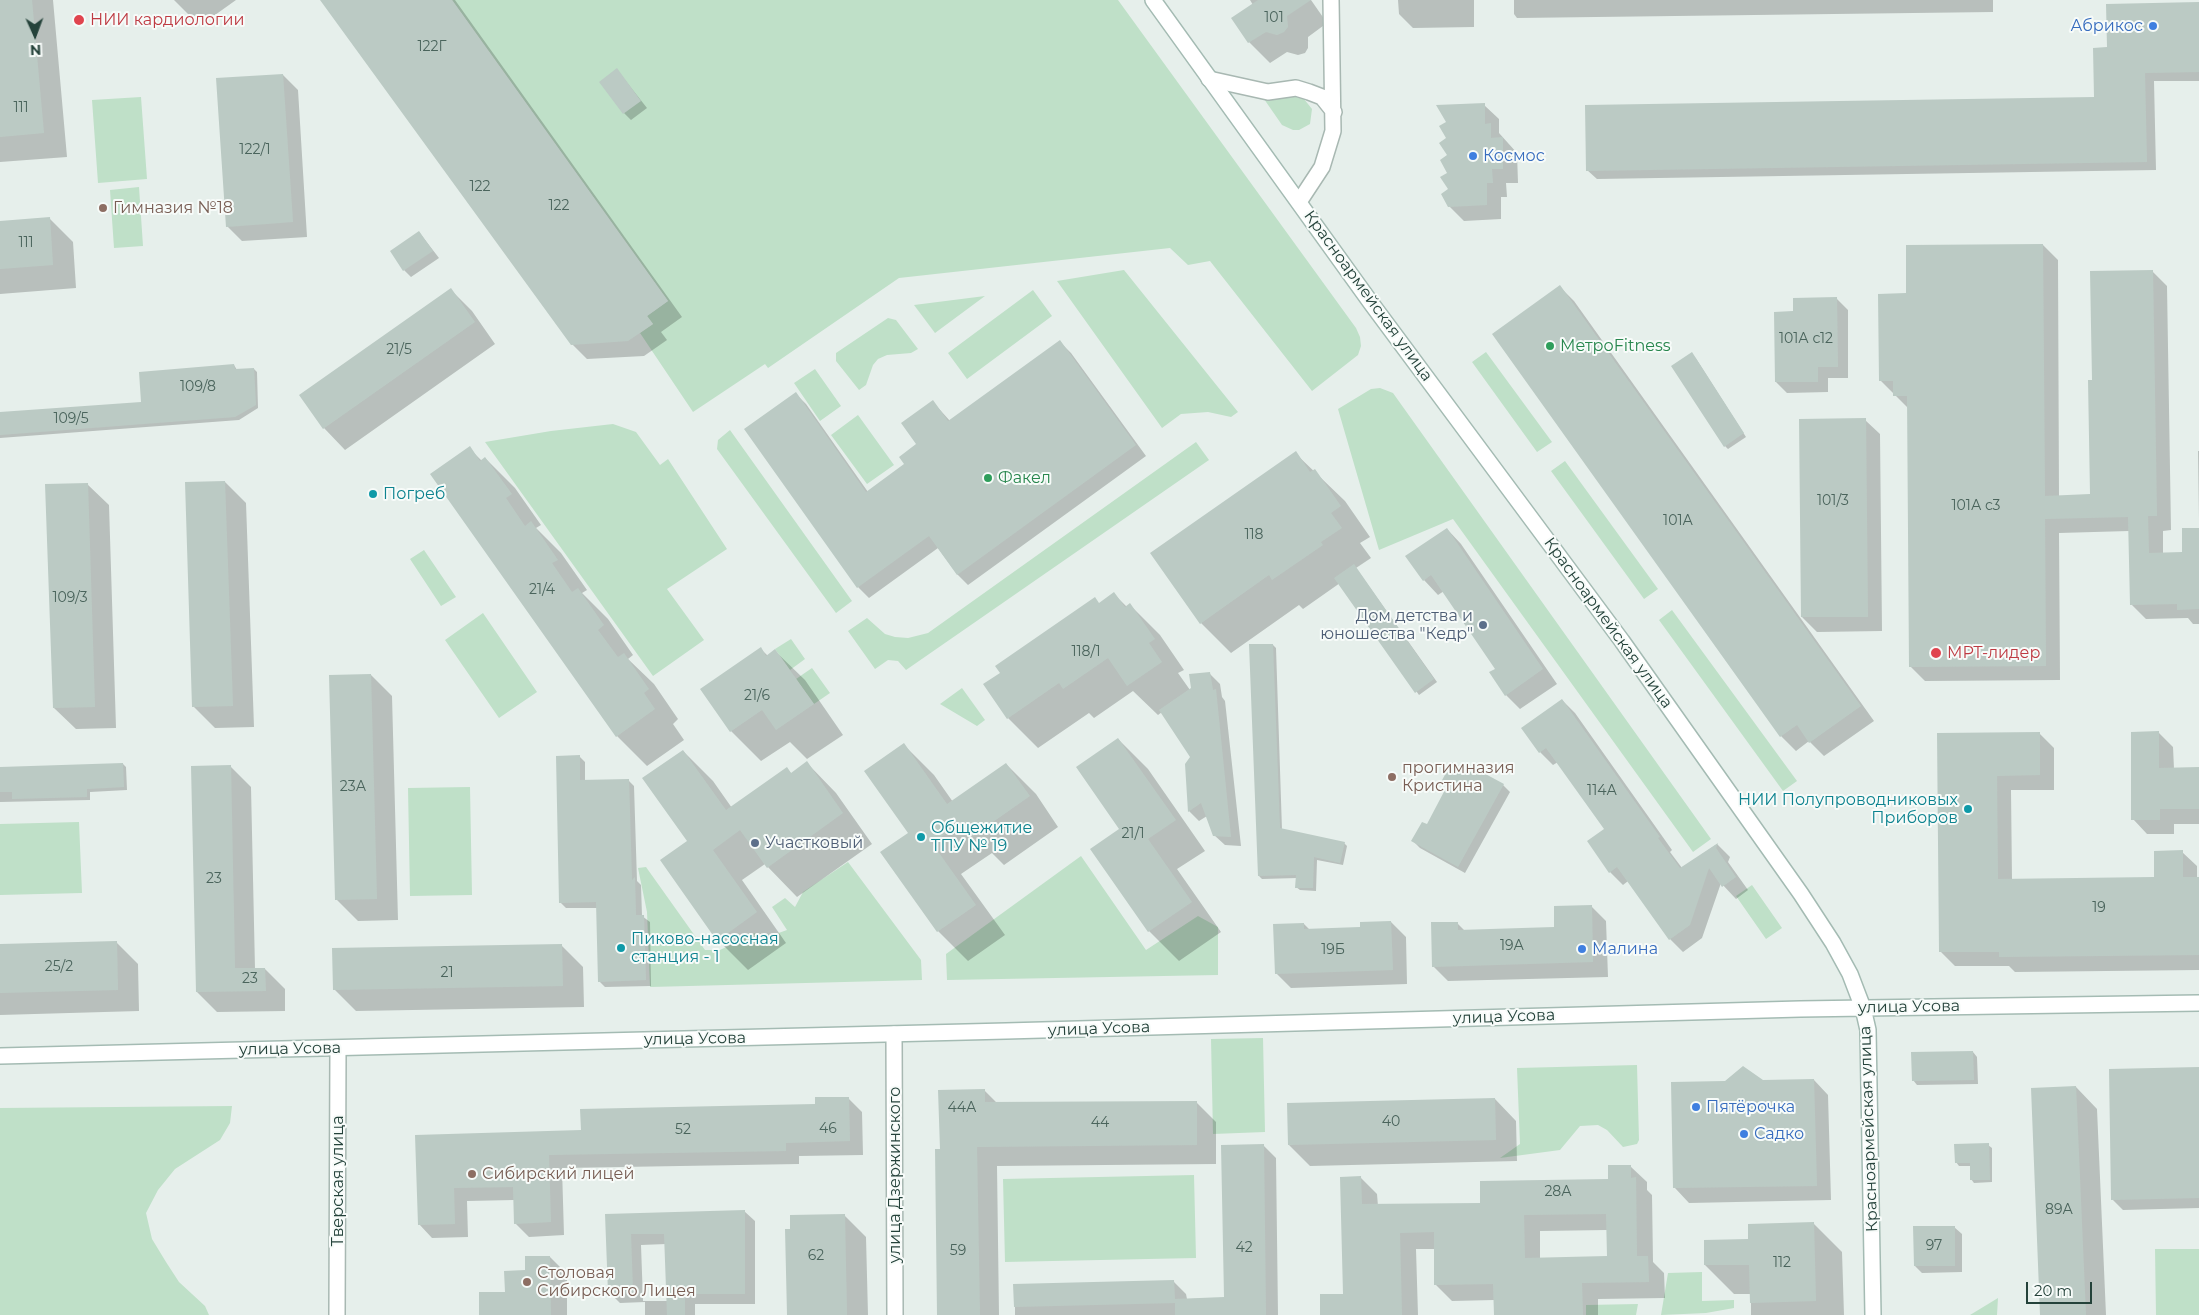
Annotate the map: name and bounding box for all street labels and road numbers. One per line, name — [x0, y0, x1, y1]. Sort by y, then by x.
street label: Красноармейская улица — [1300, 207, 1436, 385]
street label: Красноармейская улица — [1540, 534, 1676, 712]
street label: улица Усова — [1858, 997, 1960, 1017]
street label: улица Усова — [1453, 1006, 1555, 1028]
street label: улица Усова — [1048, 1018, 1150, 1040]
street label: Красноармейская улица — [1856, 1026, 1882, 1232]
street label: улица Усова — [644, 1029, 746, 1049]
street label: улица Усова — [239, 1039, 341, 1059]
street label: улица Дзержинского — [885, 1087, 905, 1263]
street label: Тверская улица — [328, 1115, 348, 1247]

